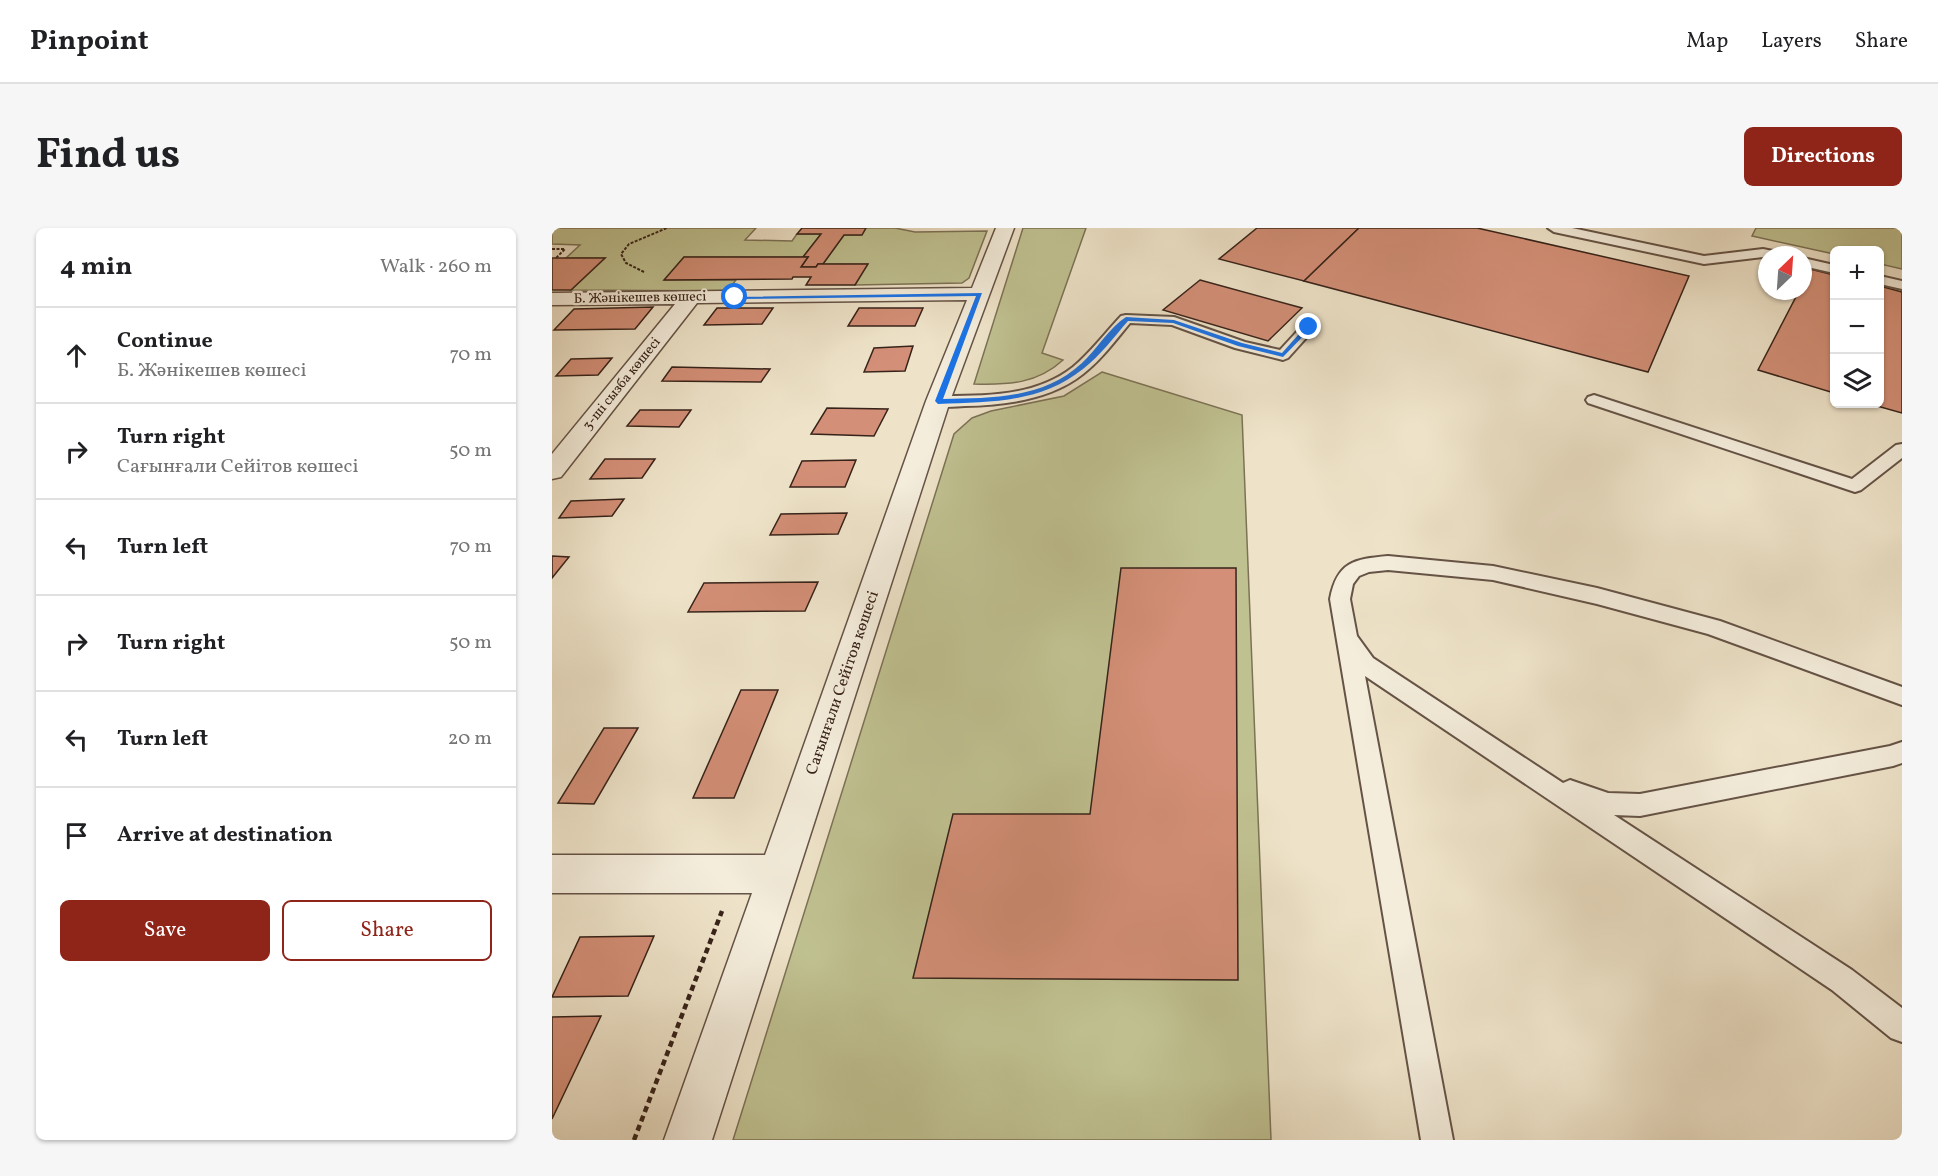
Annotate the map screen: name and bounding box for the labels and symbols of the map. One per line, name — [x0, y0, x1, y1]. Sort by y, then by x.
north arrow — [1758, 246, 1812, 300]
route start — [721, 283, 747, 309]
street label: Б. Жәнікешев көшесі — [574, 287, 706, 309]
route end — [1295, 313, 1321, 339]
street label: 3-ші сызба көшесі — [579, 334, 665, 434]
street label: Сағынғали Сейітов көшесі — [801, 588, 885, 778]

